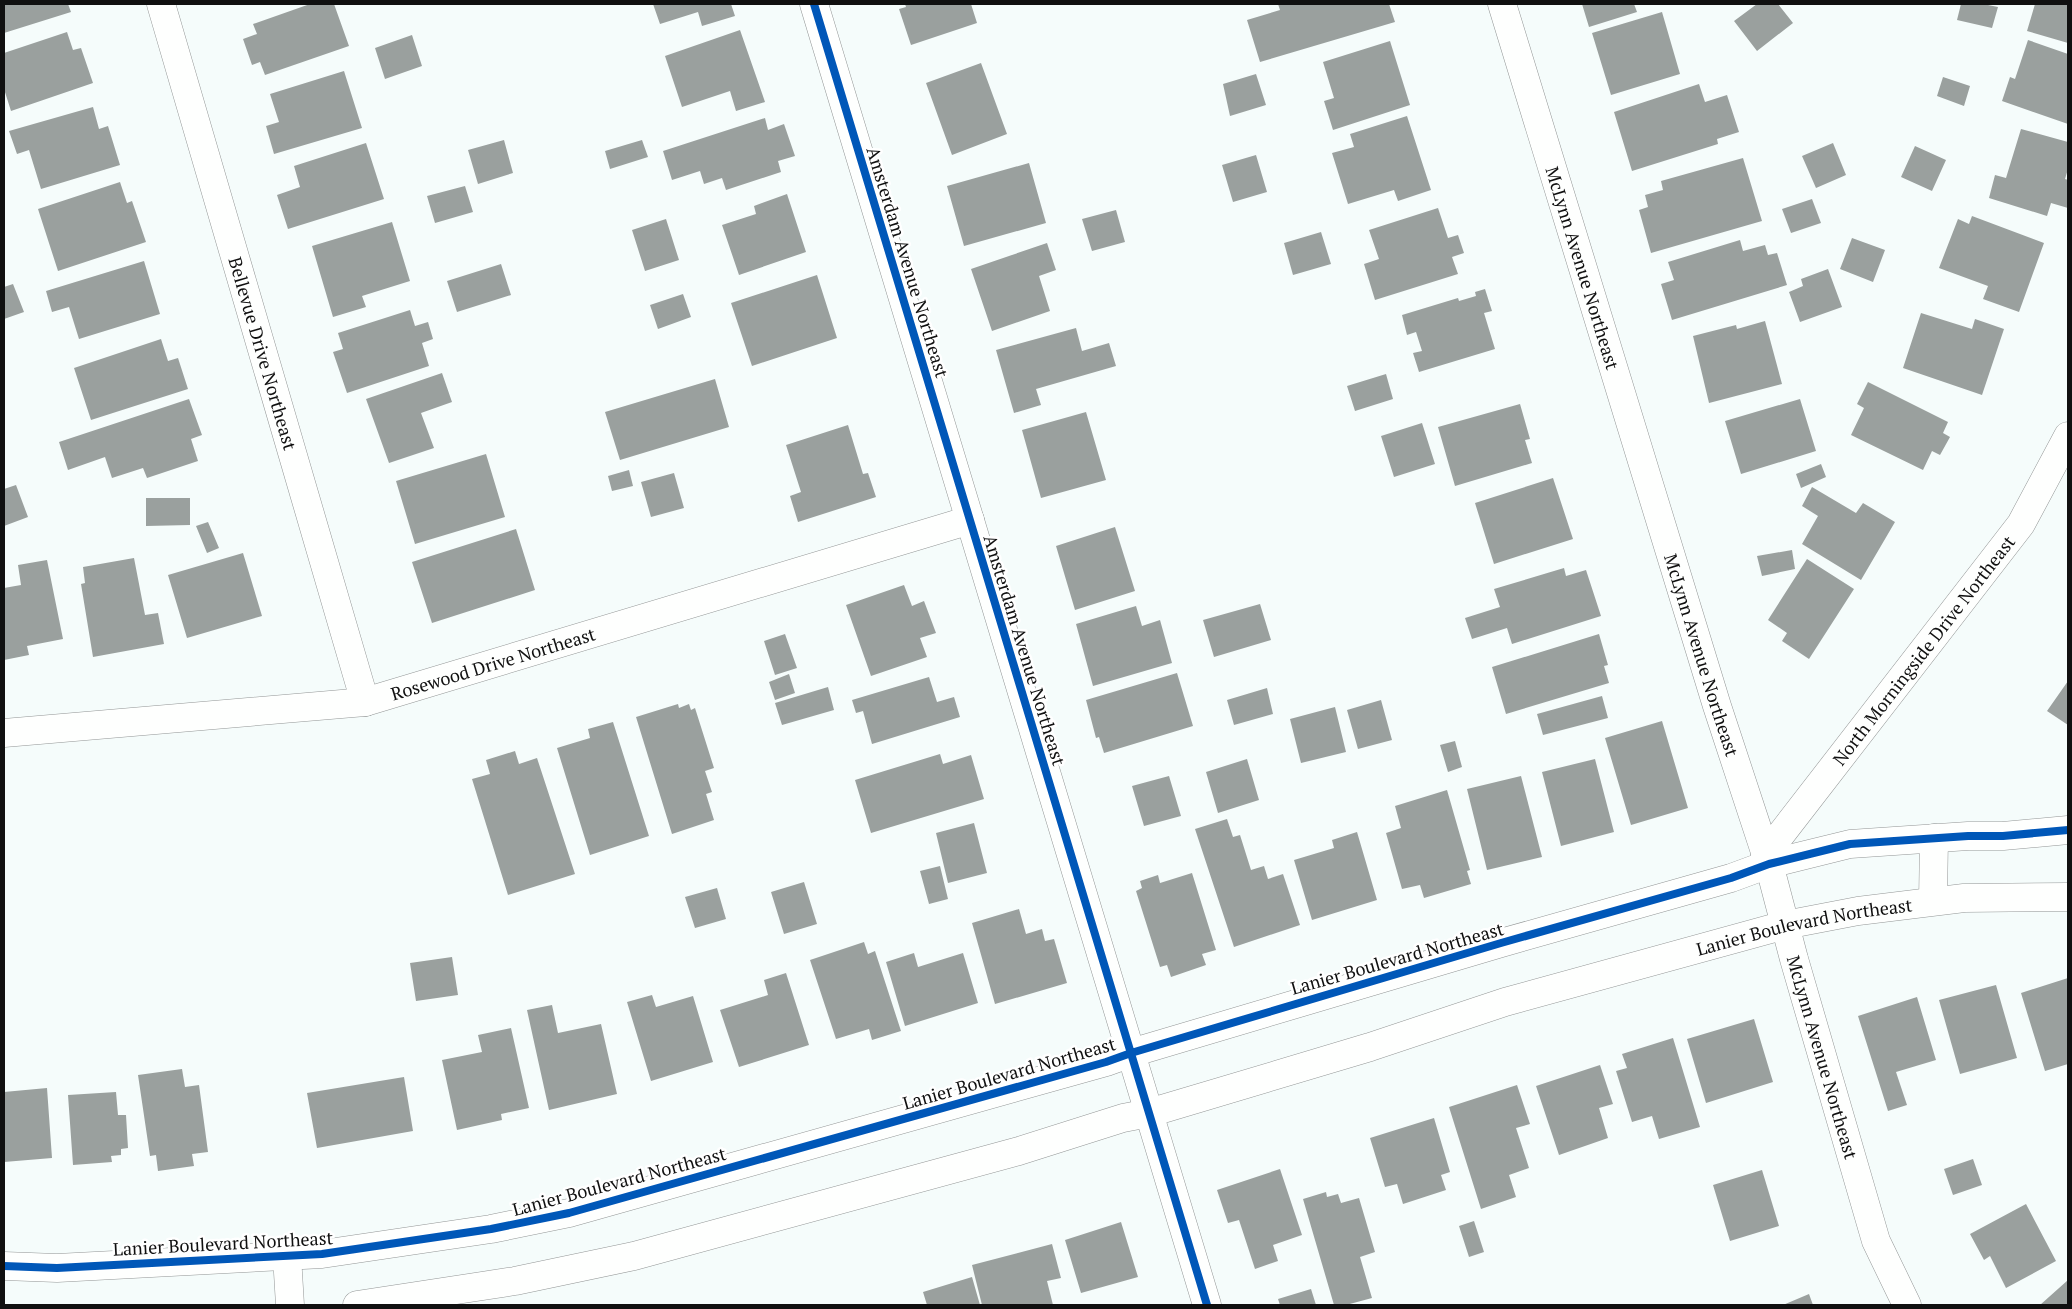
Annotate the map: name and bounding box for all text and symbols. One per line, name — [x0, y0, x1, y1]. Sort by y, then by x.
street label: Amsterdam Avenue Northeast — [861, 144, 955, 381]
street label: McLynn Avenue Northeast — [1540, 164, 1625, 373]
street label: Bellevue Drive Northeast — [224, 254, 303, 453]
street label: North Morningside Drive Northeast — [1827, 530, 2020, 770]
street label: Amsterdam Avenue Northeast — [978, 532, 1072, 769]
street label: McLynn Avenue Northeast — [1659, 551, 1745, 760]
street label: Rosewood Drive Northeast — [388, 621, 598, 706]
street label: Lanier Boulevard Northeast — [1693, 892, 1914, 961]
street label: Lanier Boulevard Northeast — [1288, 916, 1507, 1000]
street label: McLynn Avenue Northeast — [1782, 953, 1864, 1162]
street label: Lanier Boulevard Northeast — [900, 1031, 1119, 1115]
street label: Lanier Boulevard Northeast — [509, 1141, 729, 1221]
street label: Lanier Boulevard Northeast — [112, 1225, 334, 1261]

